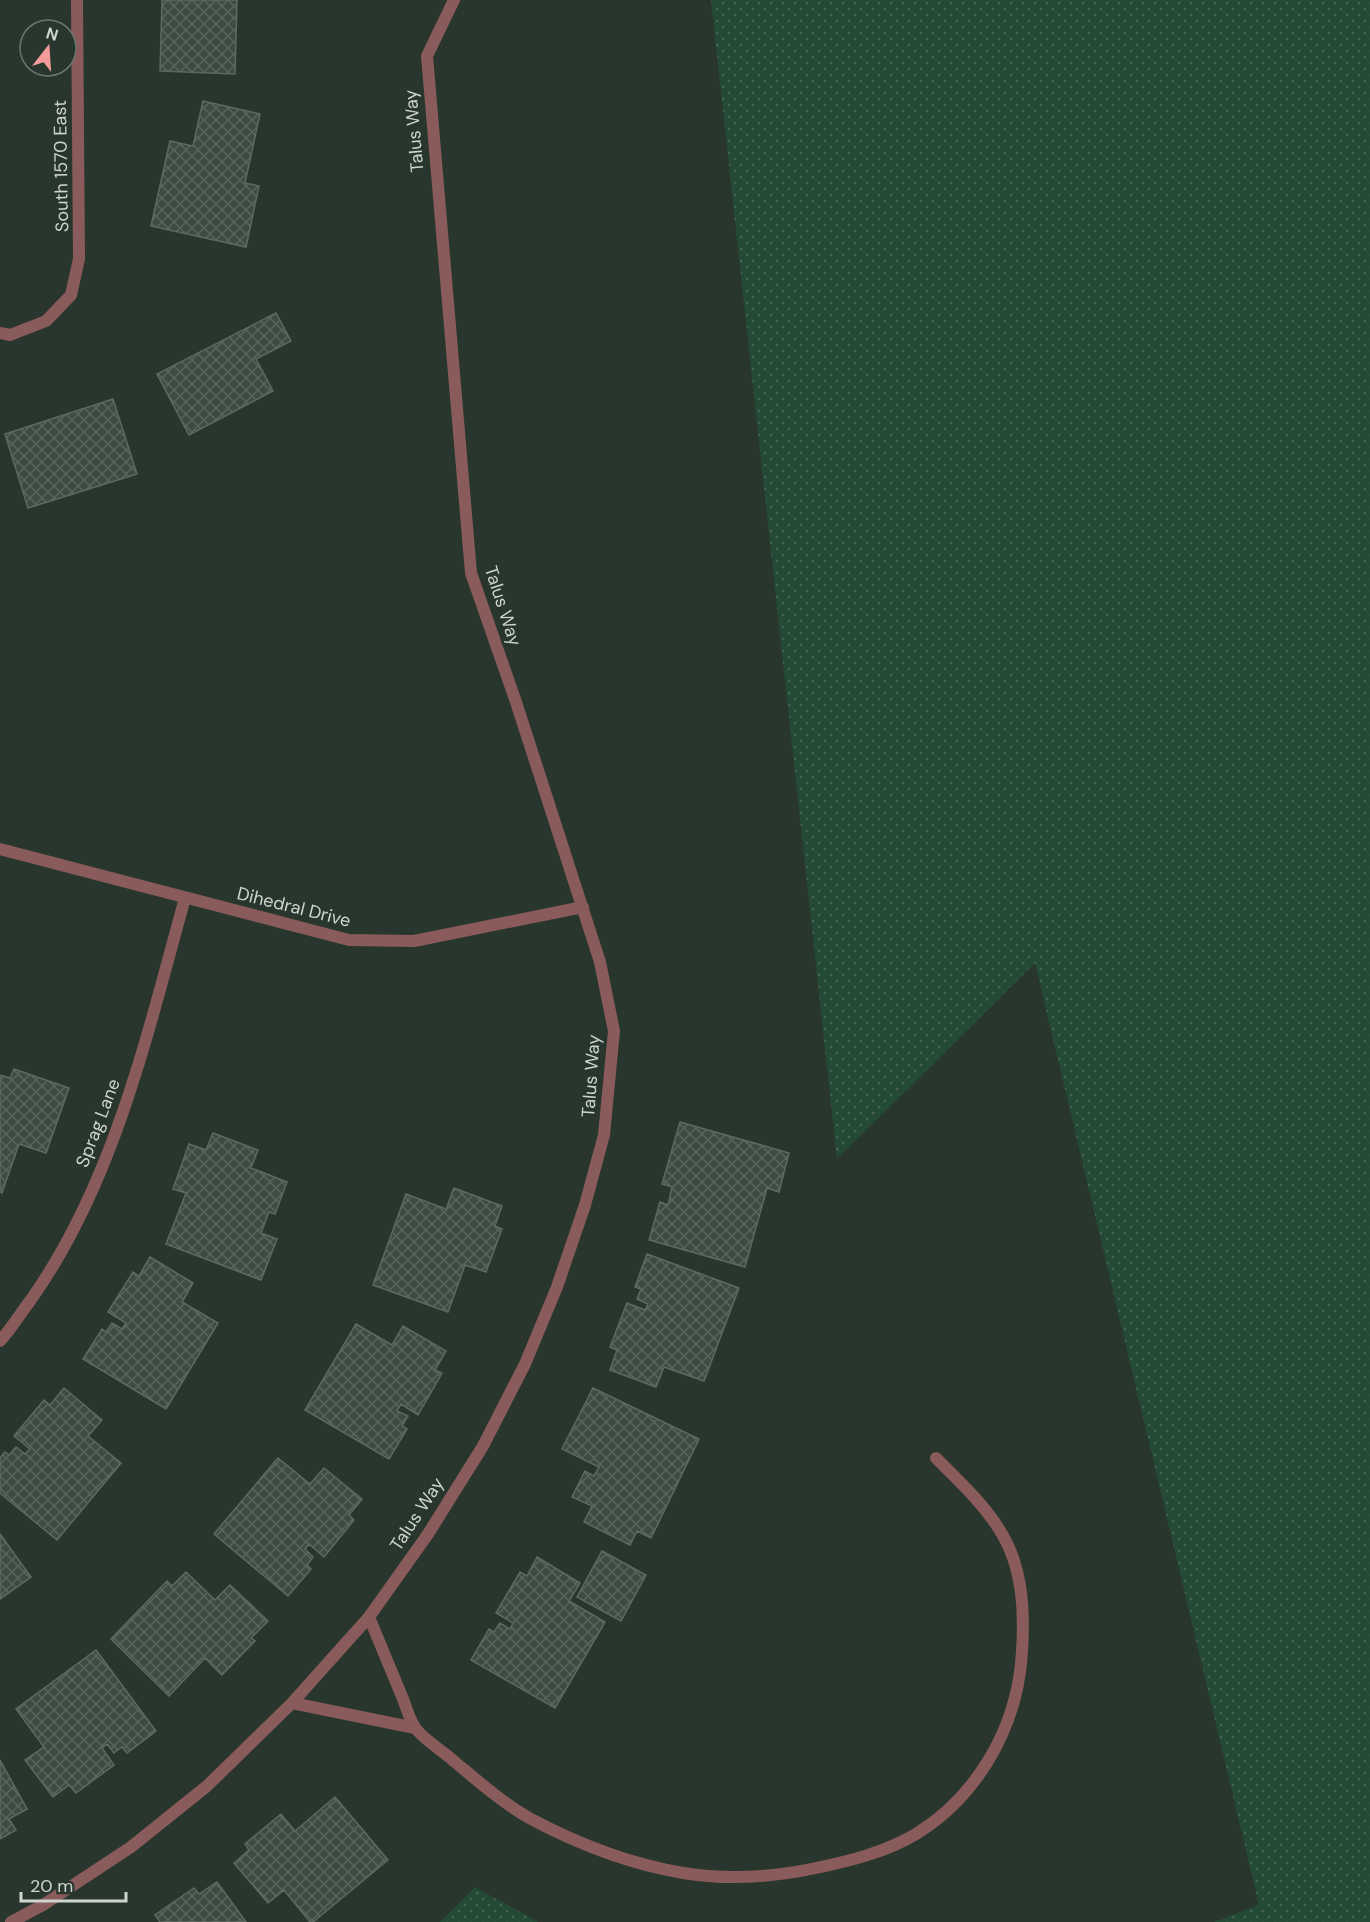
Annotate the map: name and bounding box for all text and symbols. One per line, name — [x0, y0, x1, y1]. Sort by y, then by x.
north arrow — [18, 18, 78, 78]
text: N — [44, 22, 61, 46]
street label: Talus Way — [398, 89, 430, 173]
street label: South 1570 East — [48, 100, 74, 232]
street label: Talus Way — [479, 563, 527, 649]
street label: Dihedral Drive — [235, 881, 353, 933]
street label: Talus Way — [576, 1034, 606, 1118]
street label: Sprag Lane — [70, 1075, 126, 1171]
street label: Talus Way — [384, 1473, 450, 1555]
scale bar — [21, 1865, 126, 1903]
text: 20 m — [30, 1874, 73, 1898]

